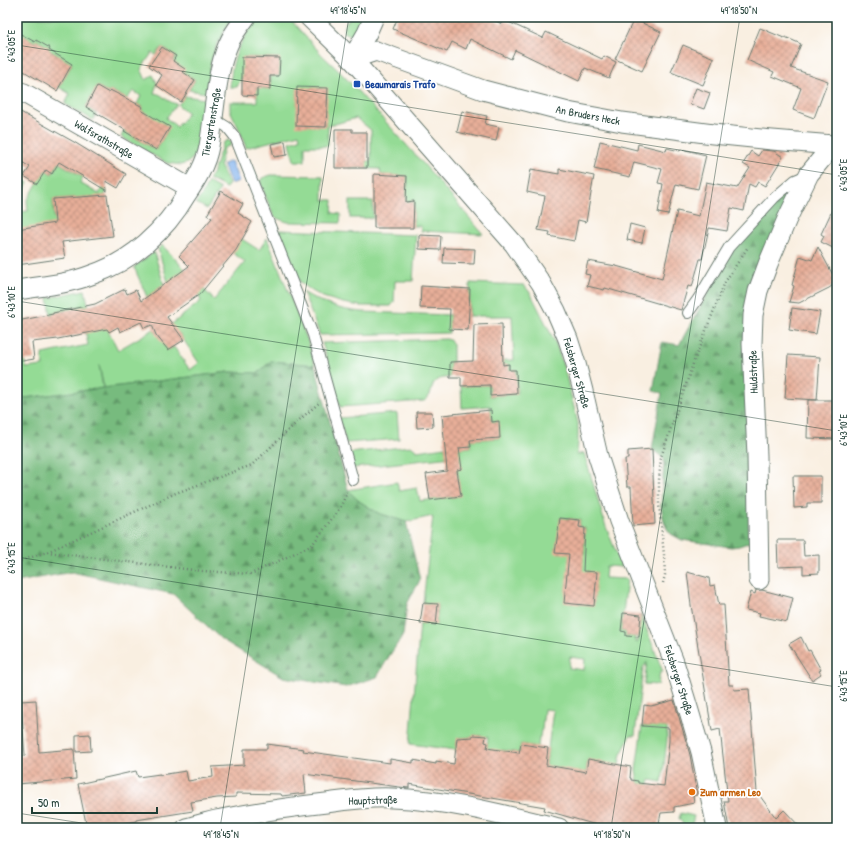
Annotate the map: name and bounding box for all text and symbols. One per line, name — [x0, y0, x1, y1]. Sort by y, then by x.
text: 49°18'45"N — [330, 4, 366, 17]
text: 49°18'50"N — [721, 4, 757, 17]
text: 6°43'05"E — [5, 29, 18, 62]
place label: Beaumarais Trafo — [365, 77, 436, 91]
marker: Beaumarais Trafo — [352, 79, 362, 89]
street label: Tiergartenstraße — [198, 86, 224, 157]
street label: An Bruders Heck — [555, 102, 622, 128]
street label: Wolfsrathstraße — [72, 116, 137, 162]
text: 6°43'05"E — [837, 158, 850, 191]
text: 6°43'10"E — [5, 286, 18, 318]
street label: Felsberger Straße — [560, 335, 594, 410]
street label: Huldstraße — [745, 349, 761, 394]
text: 6°43'10"E — [837, 414, 850, 446]
text: 6°43'15"E — [5, 542, 18, 574]
street label: Felsberger Straße — [661, 642, 697, 717]
text: 6°43'15"E — [837, 670, 850, 702]
place label: Zum armen Leo — [700, 785, 761, 799]
marker: Zum armen Leo — [687, 787, 697, 797]
scale bar — [32, 789, 157, 815]
street label: Hauptstraße — [348, 792, 398, 808]
text: 50 m — [38, 794, 59, 811]
text: 49°18'45"N — [203, 828, 239, 841]
text: 49°18'50"N — [594, 828, 630, 841]

